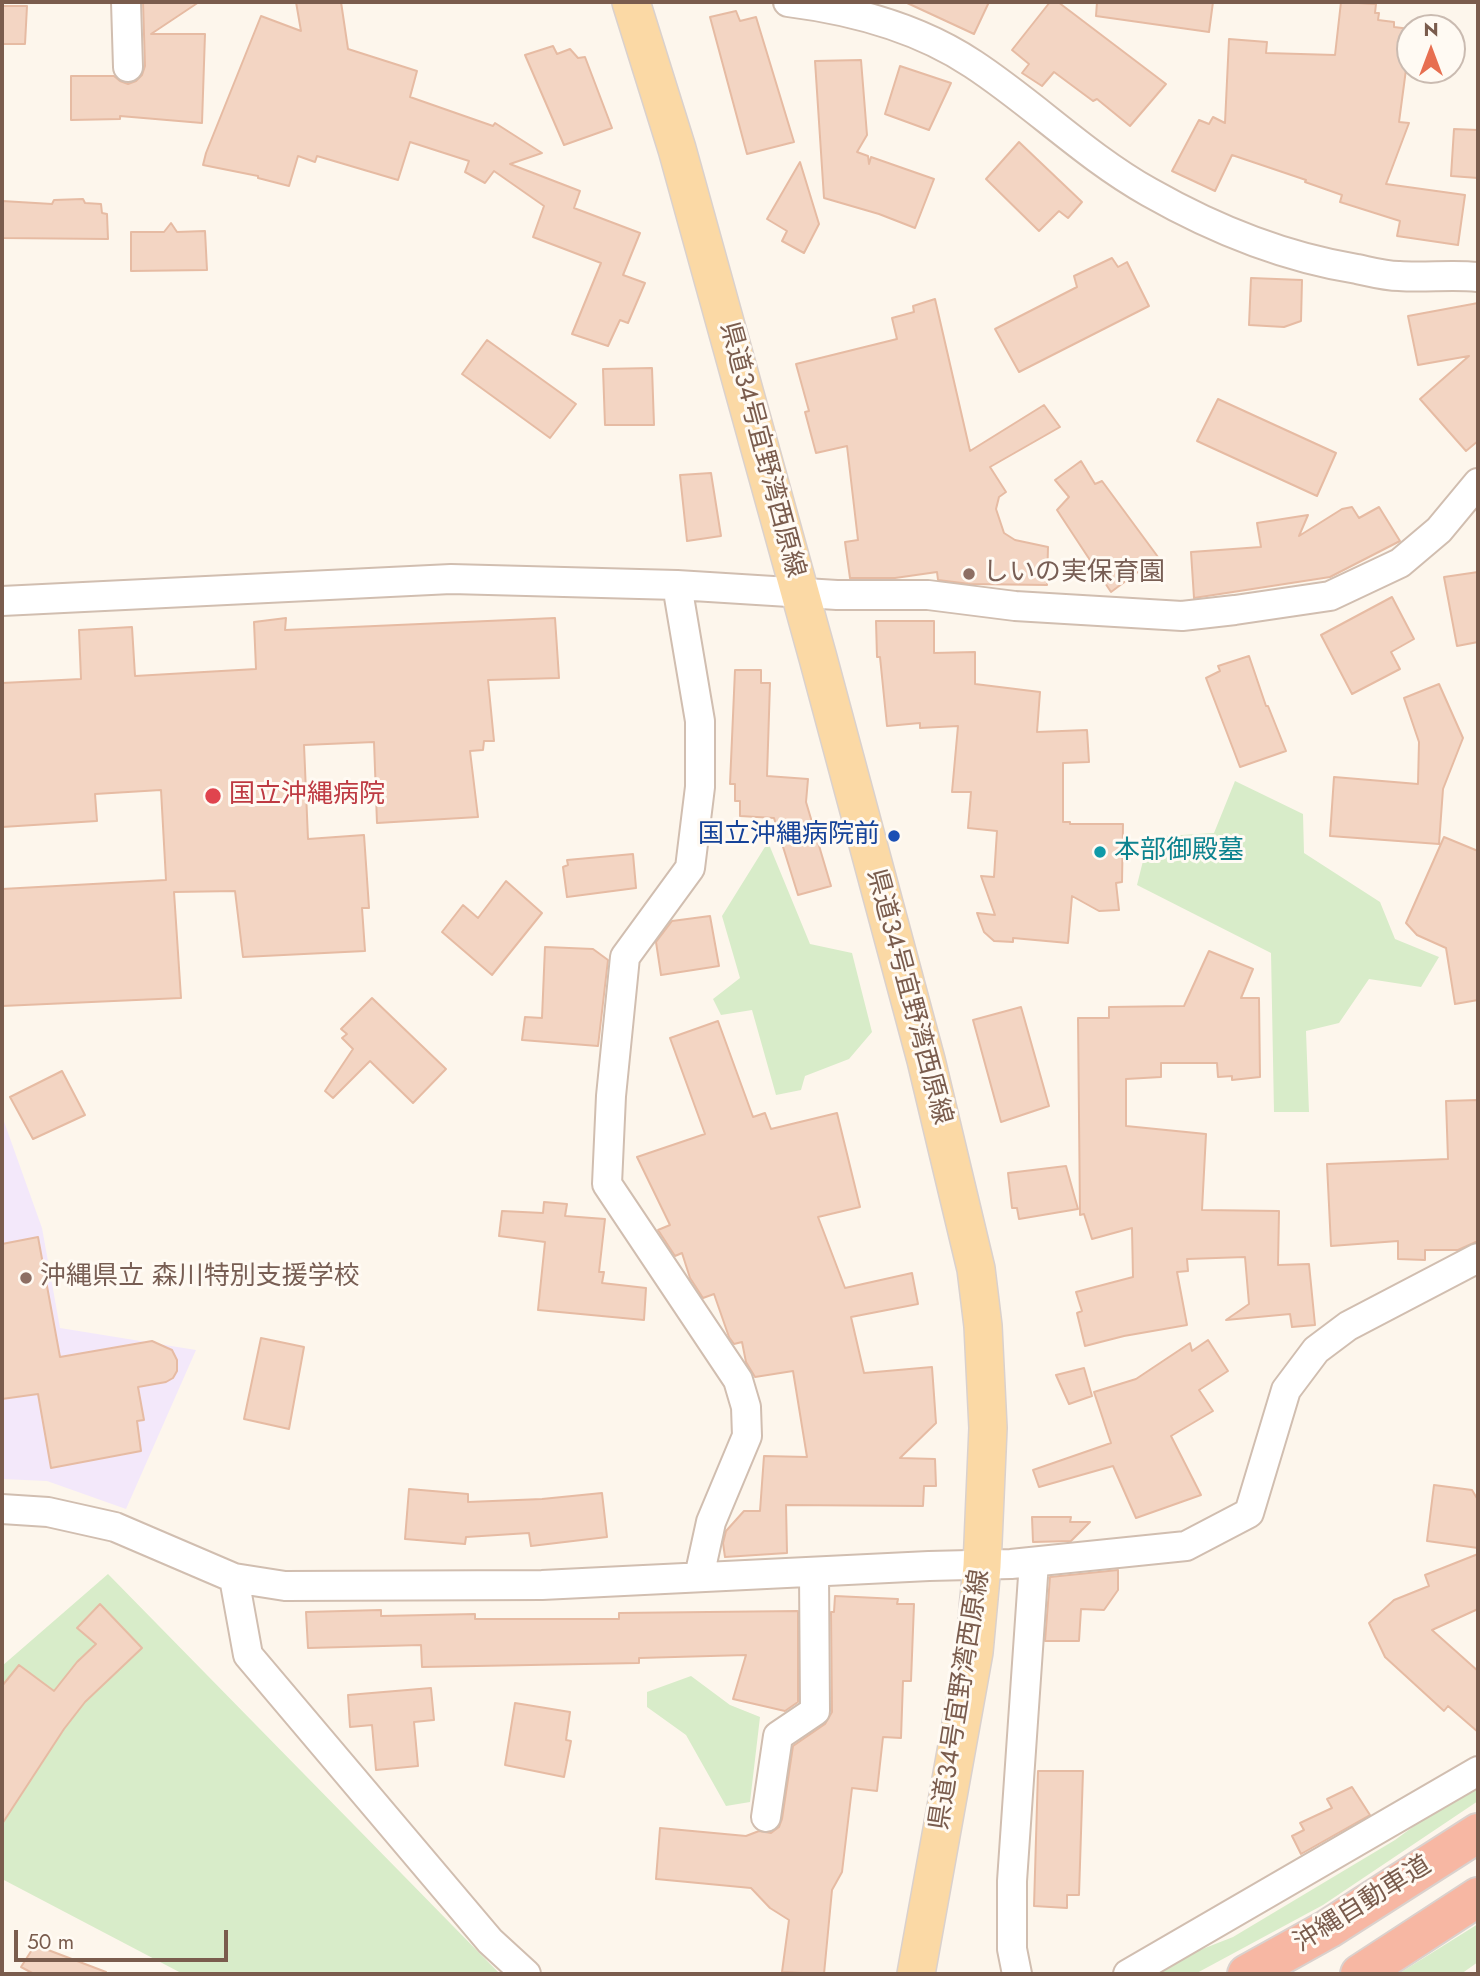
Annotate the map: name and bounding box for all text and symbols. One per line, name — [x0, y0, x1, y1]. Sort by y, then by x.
north arrow — [1396, 14, 1466, 84]
text: N — [1423, 16, 1439, 43]
street label: 県道34号宜野湾西原線 — [712, 319, 810, 581]
place label: しいの実保育園 — [983, 558, 1165, 590]
marker: しいの実保育園 — [961, 566, 977, 582]
place label: 国立沖縄病院 — [229, 780, 385, 812]
marker: 国立沖縄病院 — [203, 786, 223, 806]
place label: 国立沖縄病院前 — [698, 820, 880, 852]
marker: 国立沖縄病院前 — [886, 828, 902, 844]
place label: 本部御殿墓 — [1114, 836, 1244, 868]
marker: 本部御殿墓 — [1092, 844, 1108, 860]
street label: 県道34号宜野湾西原線 — [859, 866, 957, 1128]
place label: 沖縄県立 森川特別支援学校 — [40, 1262, 360, 1294]
marker: 沖縄県立 森川特別支援学校 — [18, 1270, 34, 1286]
street label: 県道34号宜野湾西原線 — [925, 1568, 997, 1832]
street label: 沖縄自動車道 — [1289, 1850, 1437, 1960]
scale bar — [18, 1916, 231, 1960]
text: 50 m — [27, 1927, 74, 1957]

